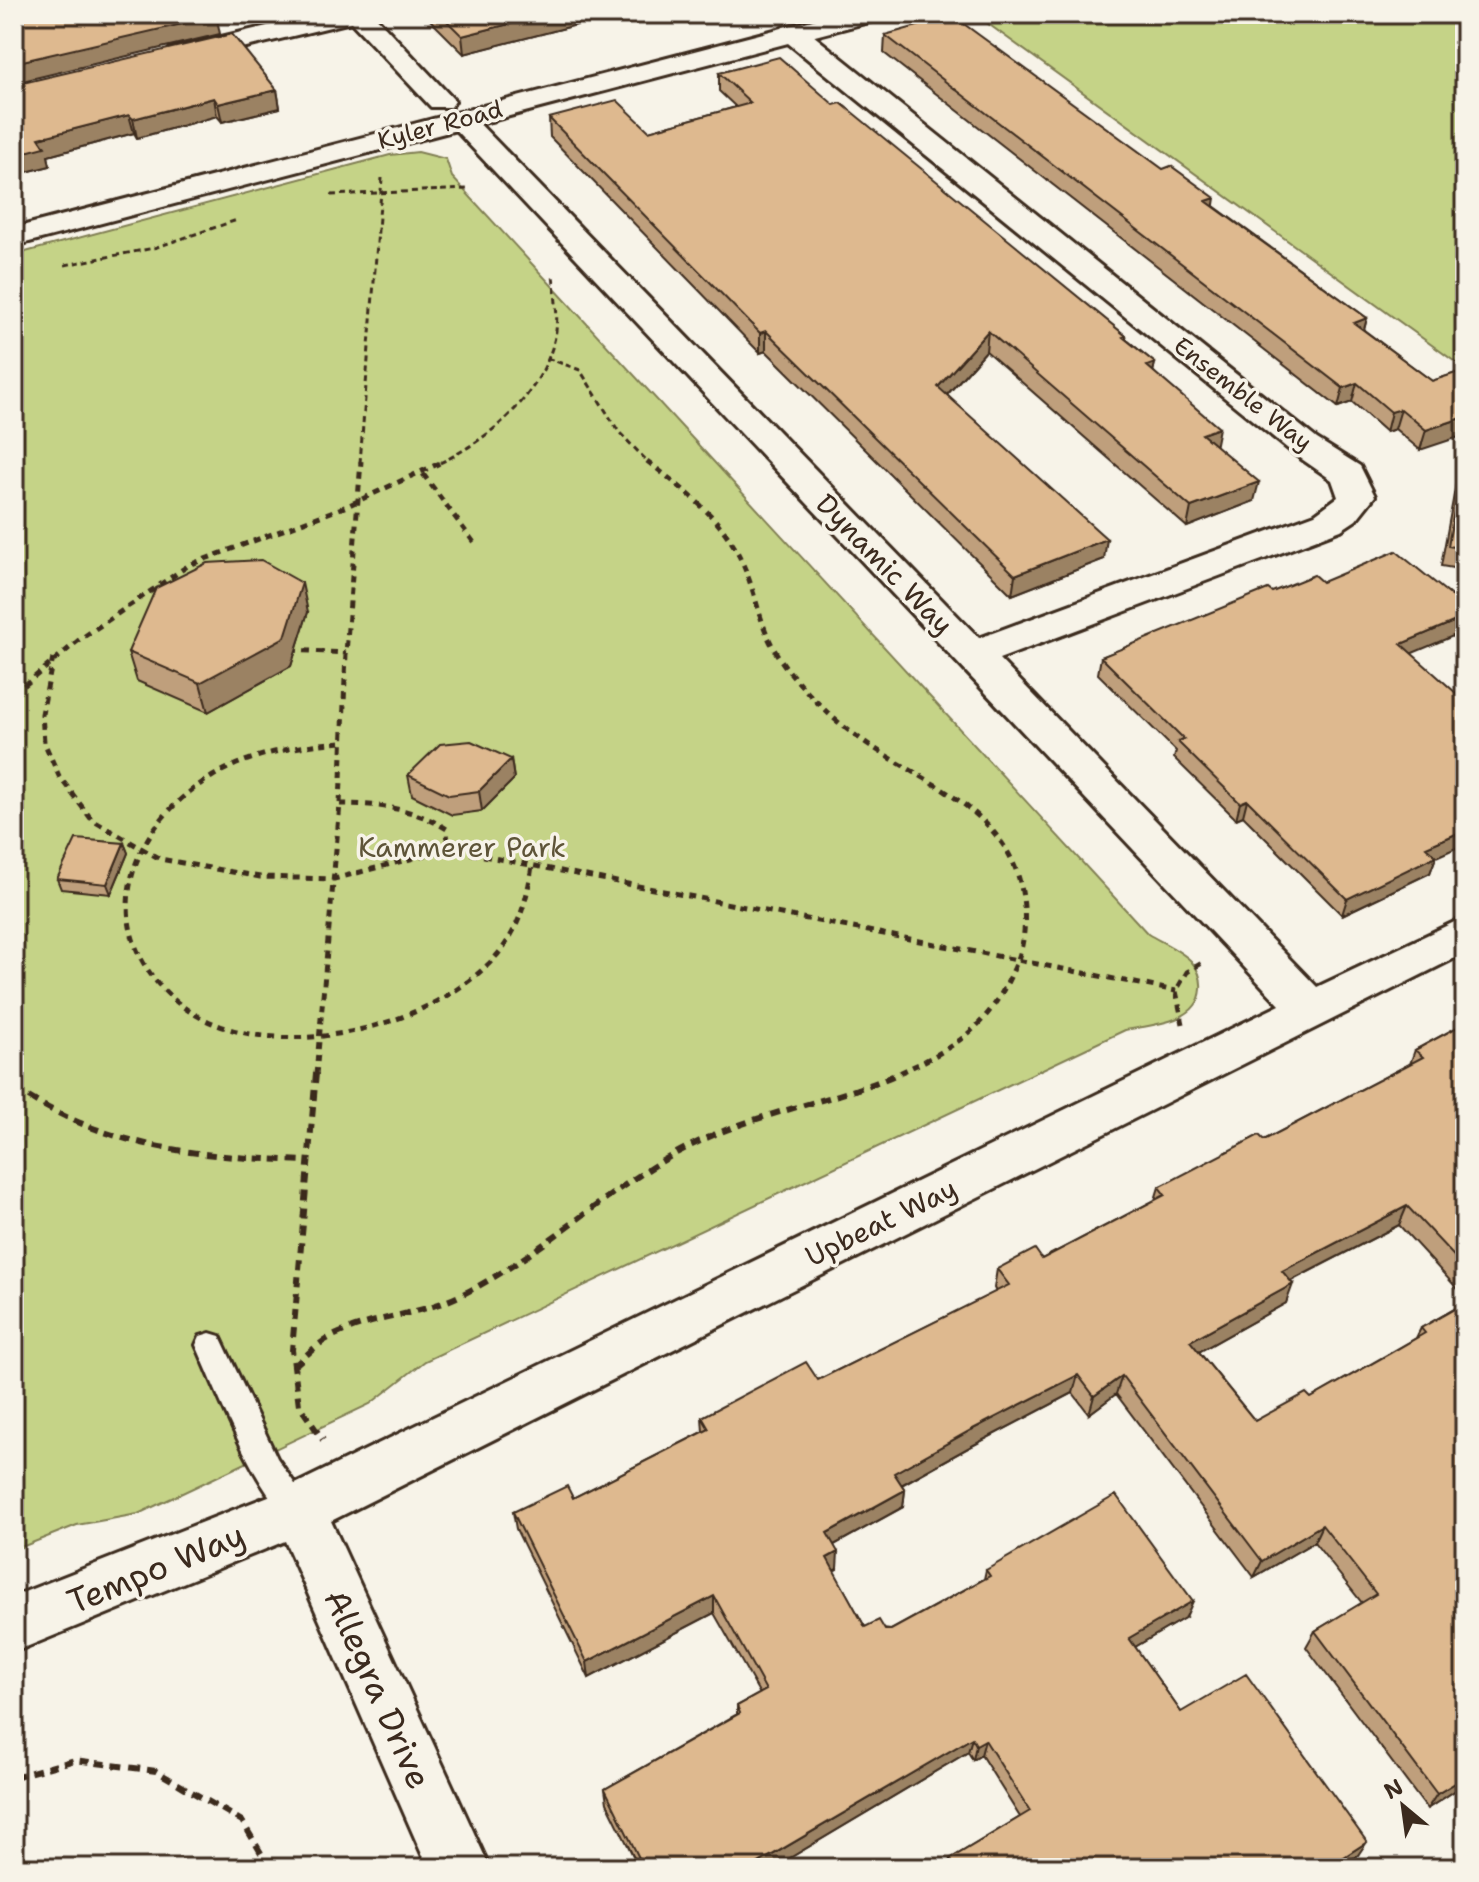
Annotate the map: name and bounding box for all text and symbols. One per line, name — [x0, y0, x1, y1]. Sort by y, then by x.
street label: Kyler Road — [374, 93, 506, 157]
street label: Ensemble Way — [1167, 330, 1319, 458]
street label: Dynamic Way — [808, 485, 962, 643]
park label: Kammerer Park — [358, 828, 566, 866]
street label: Upbeat Way — [799, 1169, 963, 1275]
street label: Tempo Way — [60, 1512, 252, 1624]
street label: Allegra Drive — [314, 1582, 442, 1796]
north arrow — [1363, 1766, 1443, 1846]
text: N — [1379, 1772, 1408, 1806]

